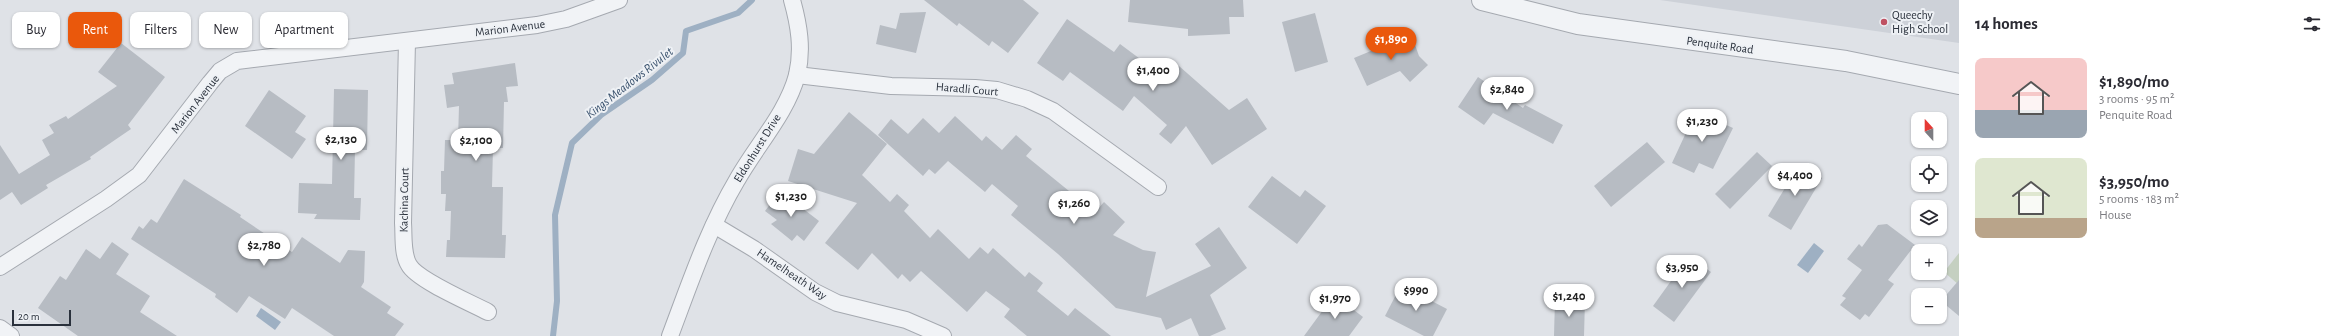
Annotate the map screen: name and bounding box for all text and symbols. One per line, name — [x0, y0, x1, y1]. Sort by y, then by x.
place label: Queechy High School — [1892, 9, 1948, 35]
chip: Buy — [12, 12, 60, 48]
chip: Rent — [68, 12, 122, 48]
chip: Filters — [130, 12, 191, 48]
chip: New — [199, 12, 252, 48]
chip: Apartment — [260, 12, 348, 48]
icon: filters — [2301, 13, 2323, 35]
text: 14 homes — [1975, 15, 2038, 32]
marker: Queechy High School — [1879, 17, 1889, 27]
street label: Marion Avenue — [474, 18, 546, 38]
pin: $1,890 — [1358, 27, 1424, 61]
text: $1,890 — [1375, 33, 1407, 46]
street label: Penquite Road — [1686, 34, 1754, 56]
water label: Kings Meadows Rivulet — [584, 45, 677, 121]
pin: $1,400 — [1120, 58, 1186, 92]
text: $1,400 — [1136, 64, 1170, 77]
street label: Marion Avenue — [169, 73, 221, 135]
text: $1,890/mo — [2099, 73, 2169, 90]
icon: home — [2007, 74, 2055, 122]
pin: $2,840 — [1474, 77, 1540, 111]
street label: Haradli Court — [935, 80, 999, 98]
text: $2,840 — [1490, 83, 1524, 96]
text: 3 rooms · 95 m² — [2099, 93, 2174, 106]
pin: $1,230 — [1669, 109, 1735, 143]
text: Penquite Road — [2099, 109, 2172, 122]
street label: Eldonhurst Drive — [731, 112, 783, 184]
north arrow — [1911, 112, 1947, 148]
map controls — [1911, 112, 1947, 324]
text: $1,230 — [1686, 115, 1718, 128]
pin: $2,130 — [308, 127, 374, 161]
pin: $2,100 — [443, 128, 509, 162]
text: $2,130 — [325, 133, 357, 146]
text: $2,100 — [459, 134, 493, 147]
button: locate — [1911, 156, 1947, 192]
pin: $4,400 — [1762, 163, 1828, 197]
street label: Kachina Court — [397, 167, 411, 233]
text: $4,400 — [1777, 169, 1813, 182]
text: $3,950/mo — [2099, 173, 2169, 190]
icon: home — [2007, 174, 2055, 222]
pin: $1,230 — [758, 184, 824, 218]
text: $1,230 — [775, 190, 807, 203]
pin: $1,260 — [1041, 191, 1107, 225]
text: 5 rooms · 183 m² — [2099, 193, 2179, 206]
text: $1,260 — [1058, 197, 1090, 210]
button: layers — [1911, 200, 1947, 236]
text: House — [2099, 209, 2131, 222]
pin: $2,780 — [231, 233, 297, 267]
text: $2,780 — [247, 239, 281, 252]
button: + — [1911, 244, 1947, 280]
street label: Hamelheath Way — [754, 246, 829, 303]
pin: $3,950 — [1649, 255, 1715, 289]
text: $3,950 — [1665, 261, 1699, 274]
pin: $990 — [1392, 278, 1440, 312]
text: $990 — [1403, 284, 1429, 297]
pin: $1,240 — [1536, 284, 1602, 318]
pin: $1,970 — [1302, 286, 1368, 320]
button: − — [1911, 288, 1947, 324]
text: $1,240 — [1553, 290, 1585, 303]
text: $1,970 — [1319, 292, 1351, 305]
scale bar — [12, 308, 71, 327]
text: 20 m — [18, 311, 39, 322]

